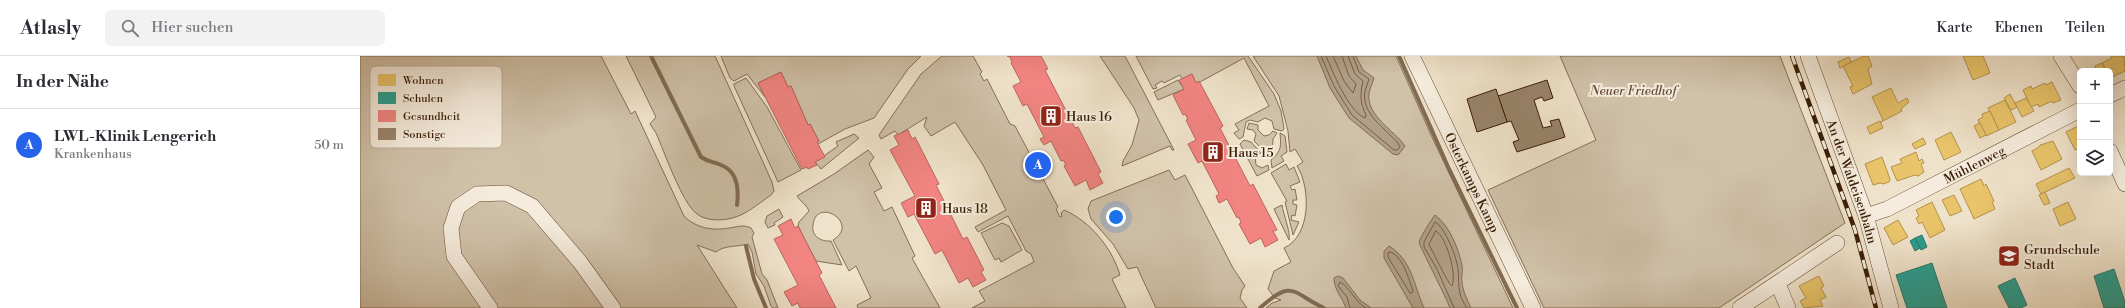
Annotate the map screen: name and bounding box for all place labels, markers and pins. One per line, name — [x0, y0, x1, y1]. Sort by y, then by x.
building icon: Haus 16 — [1038, 103, 1064, 129]
place label: Haus 16 — [1066, 109, 1112, 125]
building icon: Haus 15 — [1200, 139, 1226, 165]
place label: Haus 15 — [1228, 145, 1274, 161]
pin: A — [1025, 150, 1051, 180]
building icon: Haus 18 — [913, 195, 939, 221]
place label: Haus 18 — [942, 201, 988, 217]
place label: Grundschule Stadt — [2024, 242, 2100, 273]
school or university icon: Grundschule Stadt — [1996, 243, 2022, 269]

